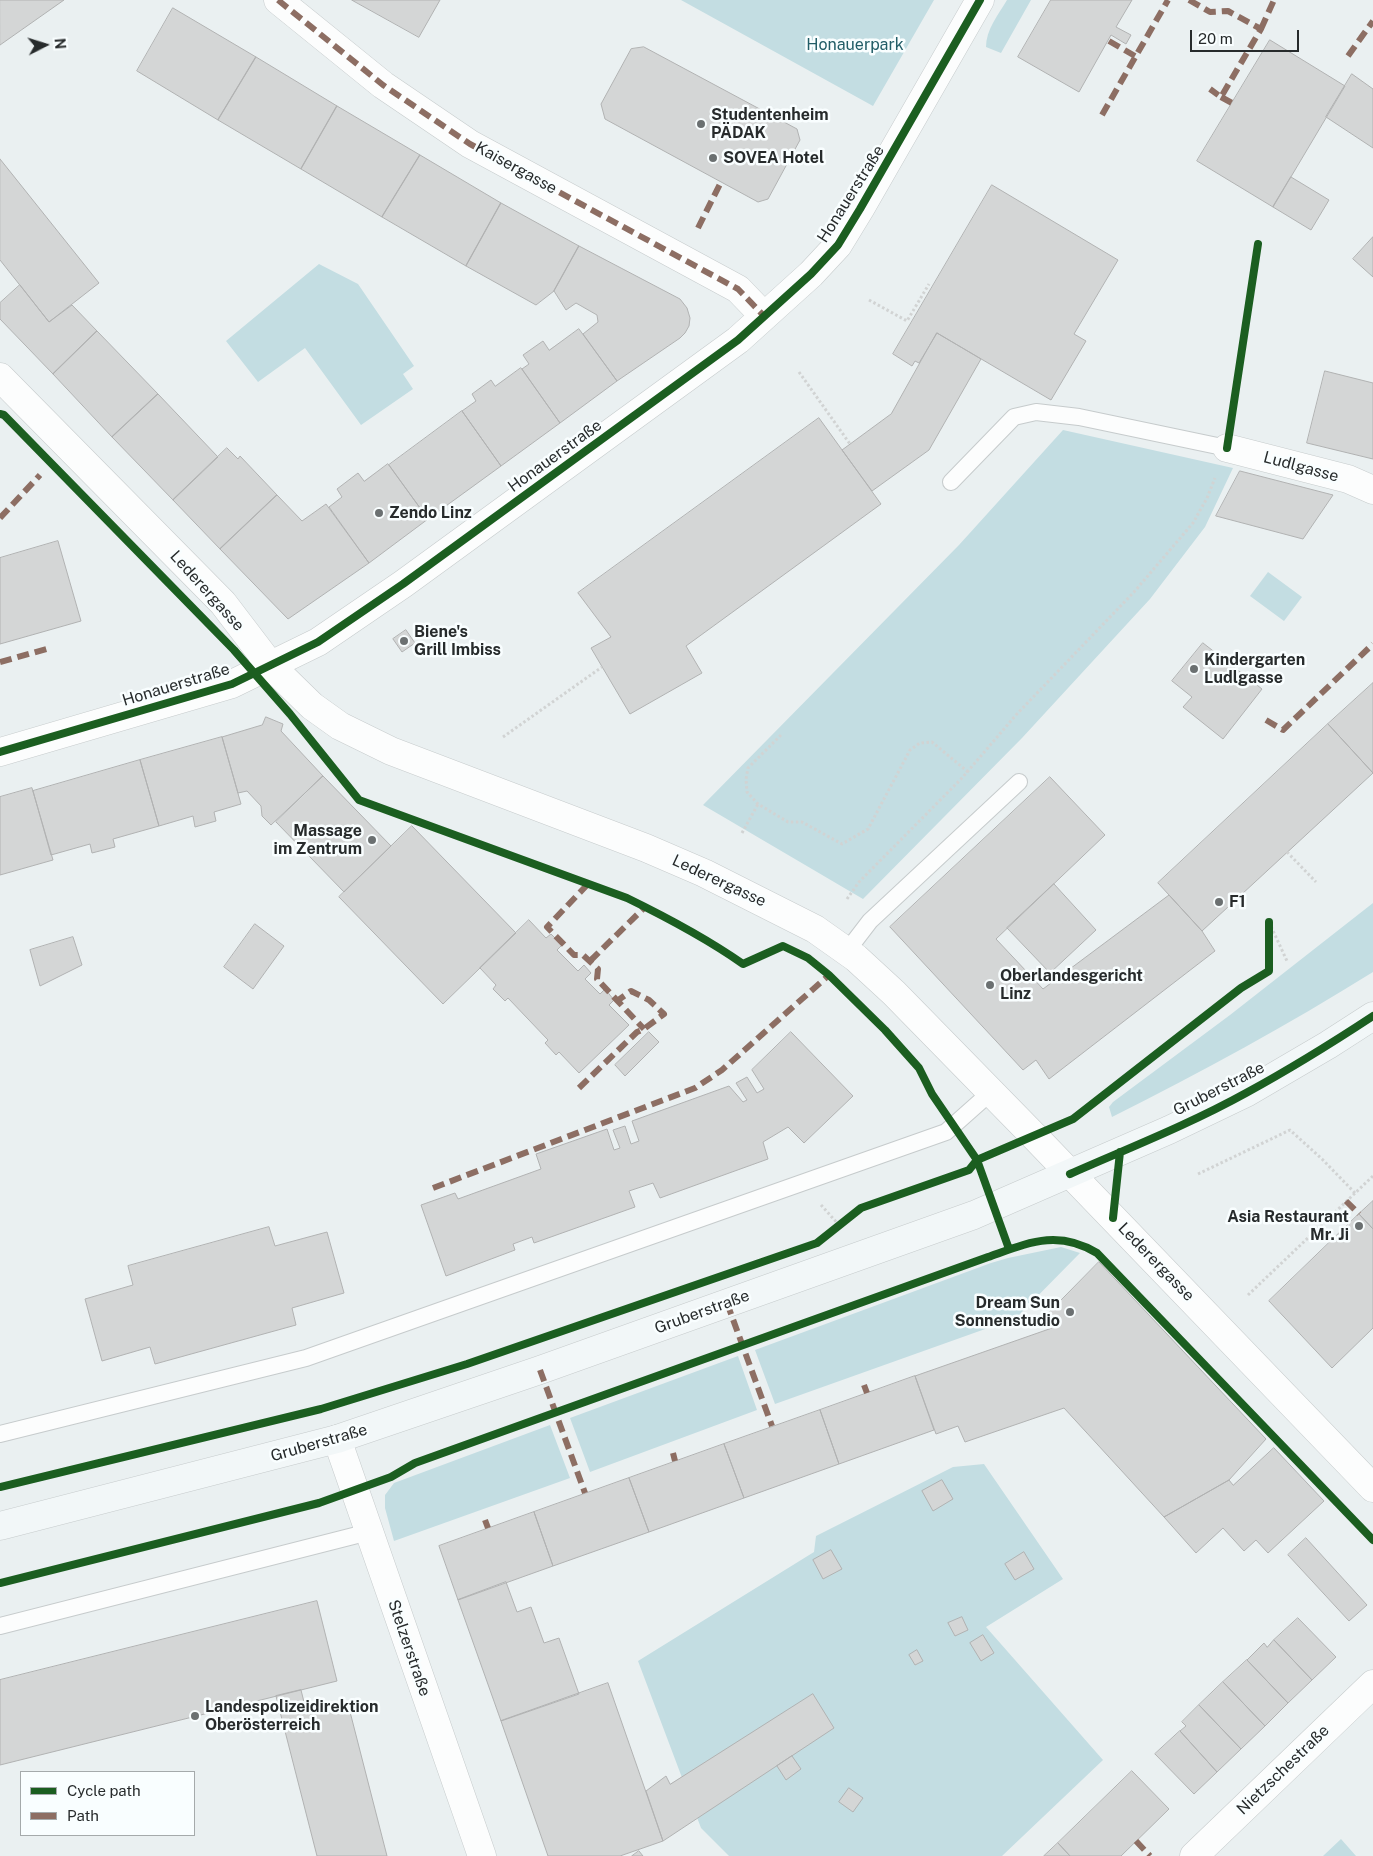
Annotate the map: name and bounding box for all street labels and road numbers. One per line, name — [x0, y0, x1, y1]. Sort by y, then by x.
street label: Kaisergasse — [472, 138, 560, 198]
street label: Honauerstraße — [813, 142, 889, 246]
street label: Honauerstraße — [504, 416, 606, 496]
street label: Ludlgasse — [1261, 448, 1341, 486]
street label: Lederergasse — [166, 547, 248, 635]
street label: Honauerstraße — [120, 660, 232, 710]
street label: Lederergasse — [669, 851, 769, 911]
street label: Gruberstraße — [1170, 1058, 1268, 1120]
street label: Lederergasse — [1114, 1219, 1198, 1305]
street label: Gruberstraße — [652, 1286, 752, 1338]
street label: Gruberstraße — [268, 1420, 370, 1466]
street label: Stelzerstraße — [384, 1597, 434, 1699]
street label: Nietzschestraße — [1233, 1721, 1333, 1819]

